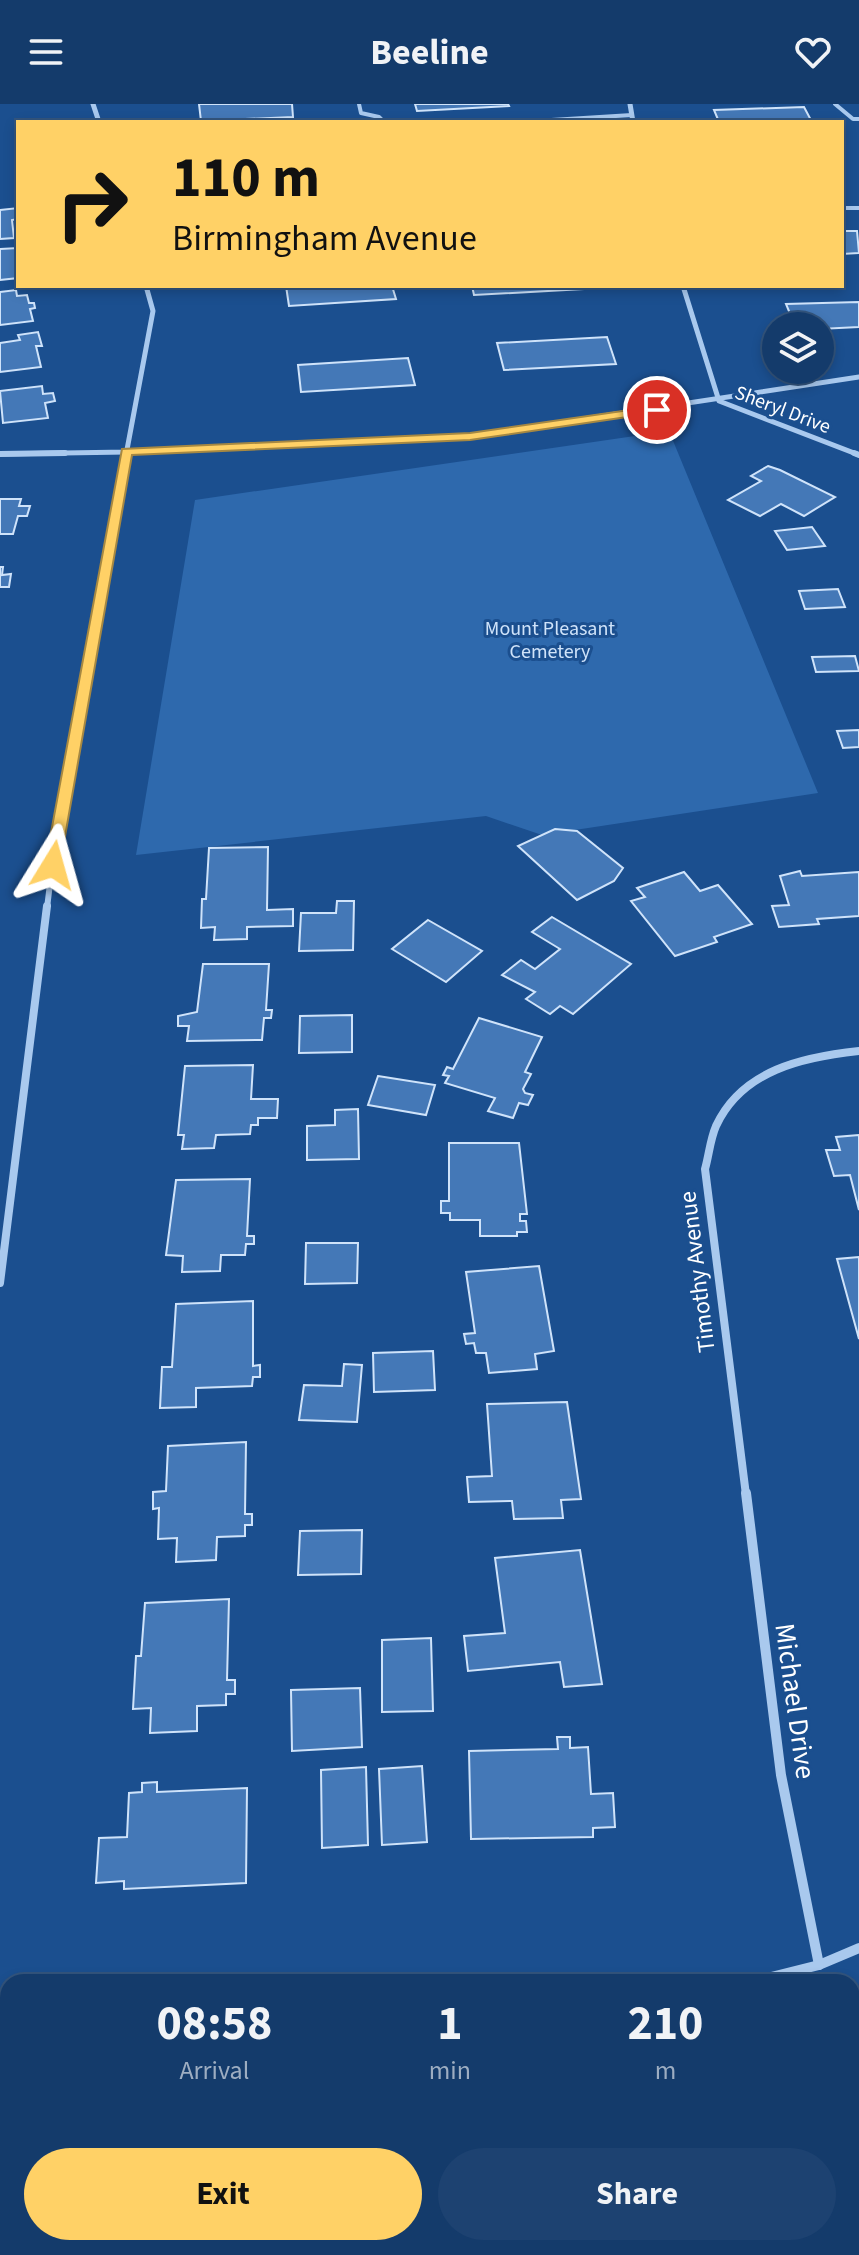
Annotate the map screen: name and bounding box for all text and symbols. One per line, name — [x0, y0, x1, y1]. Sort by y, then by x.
text: Beeline — [370, 27, 489, 78]
icon: menu — [24, 30, 68, 74]
icon: heart — [791, 30, 835, 74]
text: 110 m — [172, 139, 320, 218]
icon: right — [40, 152, 144, 256]
text: Birmingham Avenue — [172, 213, 477, 264]
map controls — [762, 312, 834, 384]
button: layers — [762, 312, 834, 384]
pin — [623, 376, 691, 444]
street label: Sheryl Drive — [731, 379, 835, 441]
icon: arrive — [635, 388, 679, 432]
park label: Mount Pleasant Cemetery — [485, 615, 615, 666]
position arrow — [11, 823, 95, 907]
street label: Timothy Avenue — [670, 1189, 725, 1355]
street label: Michael Drive — [764, 1621, 826, 1781]
text: 08:58 — [156, 1990, 272, 2058]
text: 1 — [437, 1990, 463, 2058]
text: 210 — [627, 1990, 703, 2058]
text: Arrival — [179, 2052, 249, 2089]
text: min — [429, 2052, 471, 2089]
text: m — [655, 2052, 676, 2089]
button: Exit — [24, 2148, 422, 2240]
button: Share — [438, 2148, 836, 2240]

